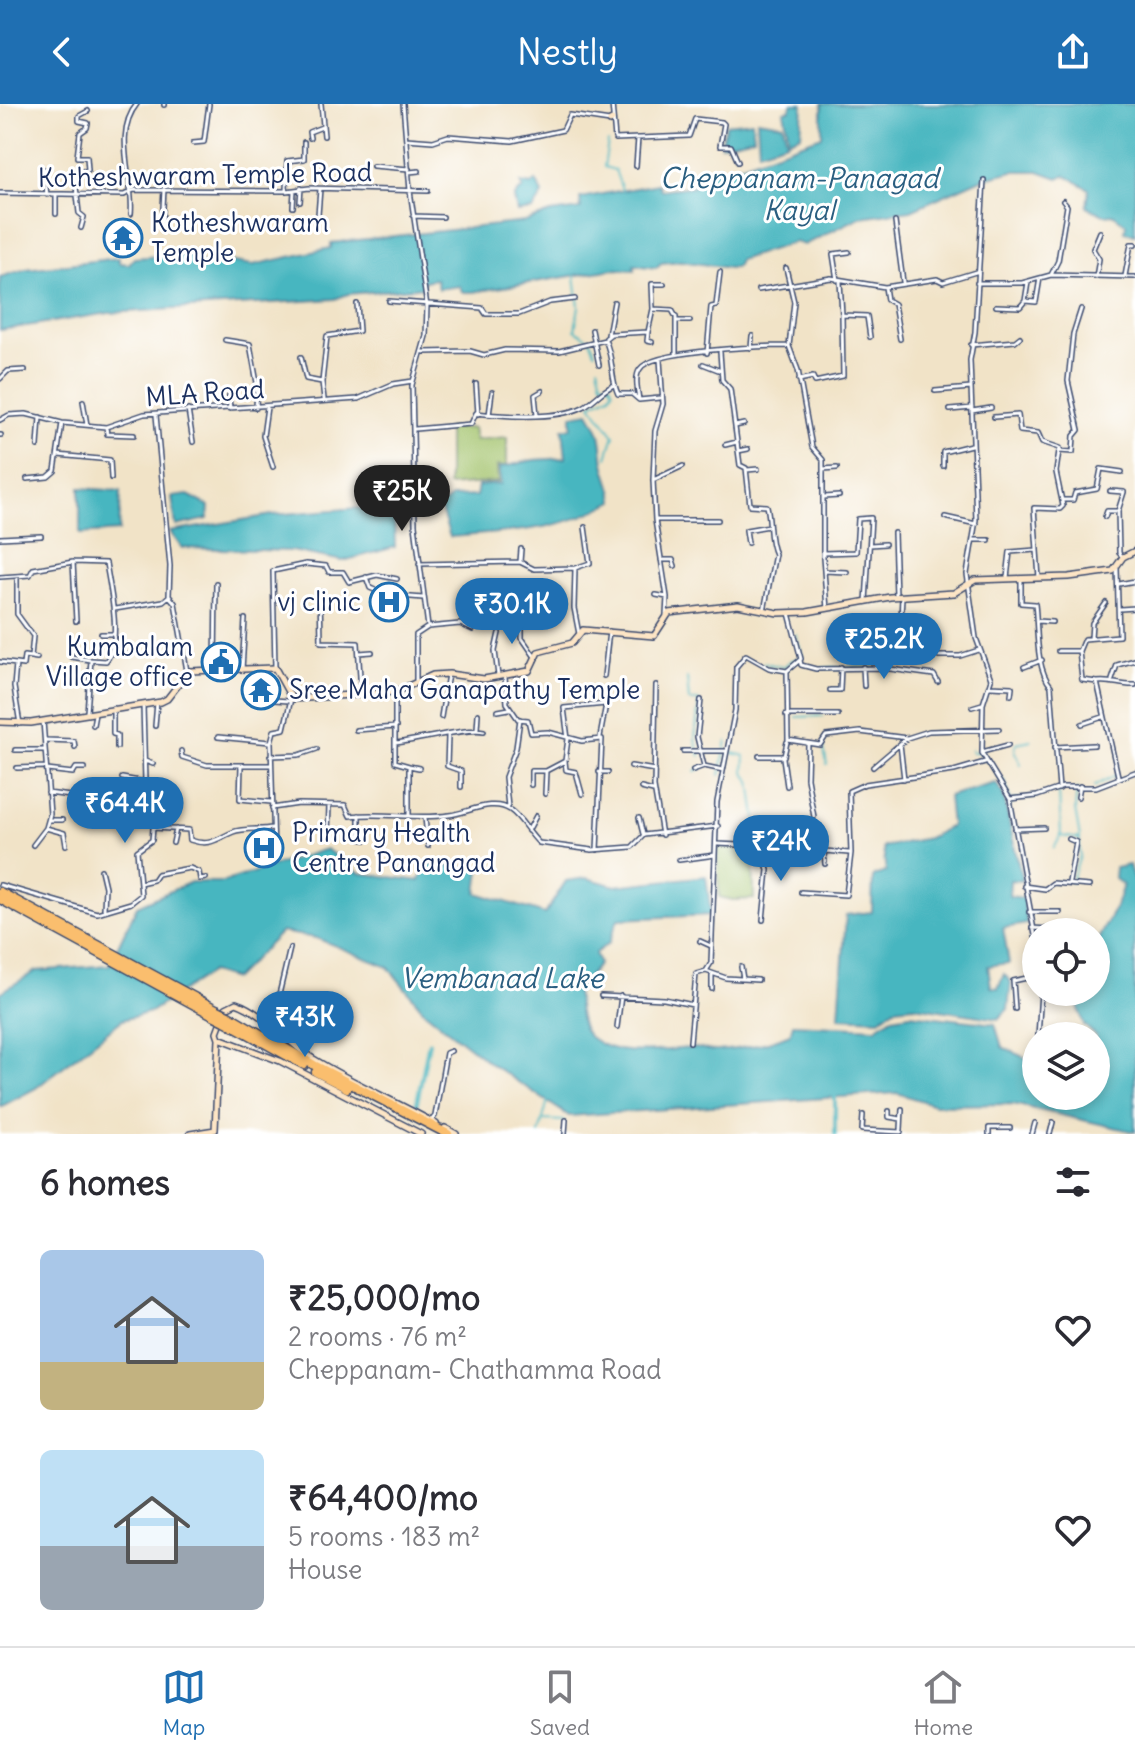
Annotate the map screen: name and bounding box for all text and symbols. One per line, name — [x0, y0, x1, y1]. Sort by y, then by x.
icon: back — [40, 30, 84, 74]
text: Nestly — [517, 30, 618, 75]
icon: share — [1051, 30, 1095, 74]
street label: Kotheshwaram Temple Road — [37, 155, 373, 194]
water label: Cheppanam-Panagad Kayal — [660, 160, 942, 228]
place label: Kotheshwaram Temple — [151, 206, 329, 269]
temple icon: Kotheshwaram Temple — [102, 217, 144, 259]
street label: MLA Road — [144, 372, 266, 413]
pin: ₹25K — [355, 465, 449, 533]
text: ₹25K — [372, 474, 432, 507]
pin: ₹30.1K — [447, 578, 577, 646]
hospital icon: vj clinic — [368, 581, 410, 623]
place label: vj clinic — [277, 585, 361, 618]
text: ₹30.1K — [473, 587, 551, 620]
pin: ₹25.2K — [819, 613, 949, 681]
text: ₹25.2K — [844, 622, 924, 655]
place label: Kumbalam Village office — [46, 630, 193, 693]
public building icon: Kumbalam Village office — [200, 641, 242, 683]
temple icon: Sree Maha Ganapathy Temple — [240, 669, 282, 711]
place label: Sree Maha Ganapathy Temple — [289, 673, 640, 706]
pin: ₹64.4K — [60, 777, 190, 845]
text: ₹64.4K — [85, 786, 165, 819]
pin: ₹24K — [734, 815, 828, 883]
place label: Primary Health Centre Panangad — [292, 816, 495, 879]
text: ₹24K — [751, 824, 811, 857]
hospital icon: Primary Health Centre Panangad — [243, 827, 285, 869]
map controls — [1022, 918, 1110, 1110]
button: locate — [1022, 918, 1110, 1006]
water label: Vembanad Lake — [401, 960, 605, 996]
pin: ₹43K — [258, 991, 352, 1059]
text: ₹43K — [275, 1000, 335, 1033]
button: layers — [1022, 1022, 1110, 1110]
icon: filters — [1051, 1160, 1095, 1204]
text: 6 homes — [40, 1161, 170, 1204]
text: ₹25,000/mo — [288, 1276, 480, 1319]
icon: home — [104, 1282, 200, 1378]
icon: heart — [1051, 1308, 1095, 1352]
text: 2 rooms · 76 m² — [288, 1320, 467, 1353]
text: Cheppanam- Chathamma Road — [288, 1353, 662, 1386]
text: ₹64,400/mo — [288, 1476, 478, 1519]
icon: home — [104, 1482, 200, 1578]
icon: heart — [1051, 1508, 1095, 1552]
text: 5 rooms · 183 m² — [288, 1520, 480, 1553]
text: House — [288, 1553, 362, 1586]
tab: Map — [162, 1665, 206, 1741]
tab: Saved — [530, 1665, 590, 1741]
tab: Home — [914, 1665, 973, 1741]

